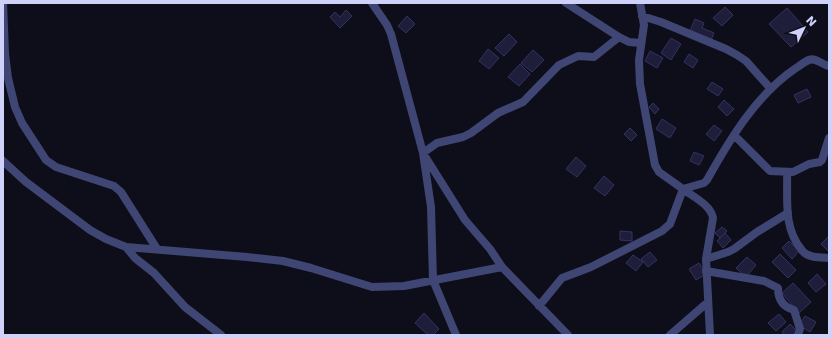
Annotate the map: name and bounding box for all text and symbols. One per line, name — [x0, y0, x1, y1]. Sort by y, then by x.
north arrow — [784, 8, 824, 48]
text: N — [803, 14, 819, 29]

